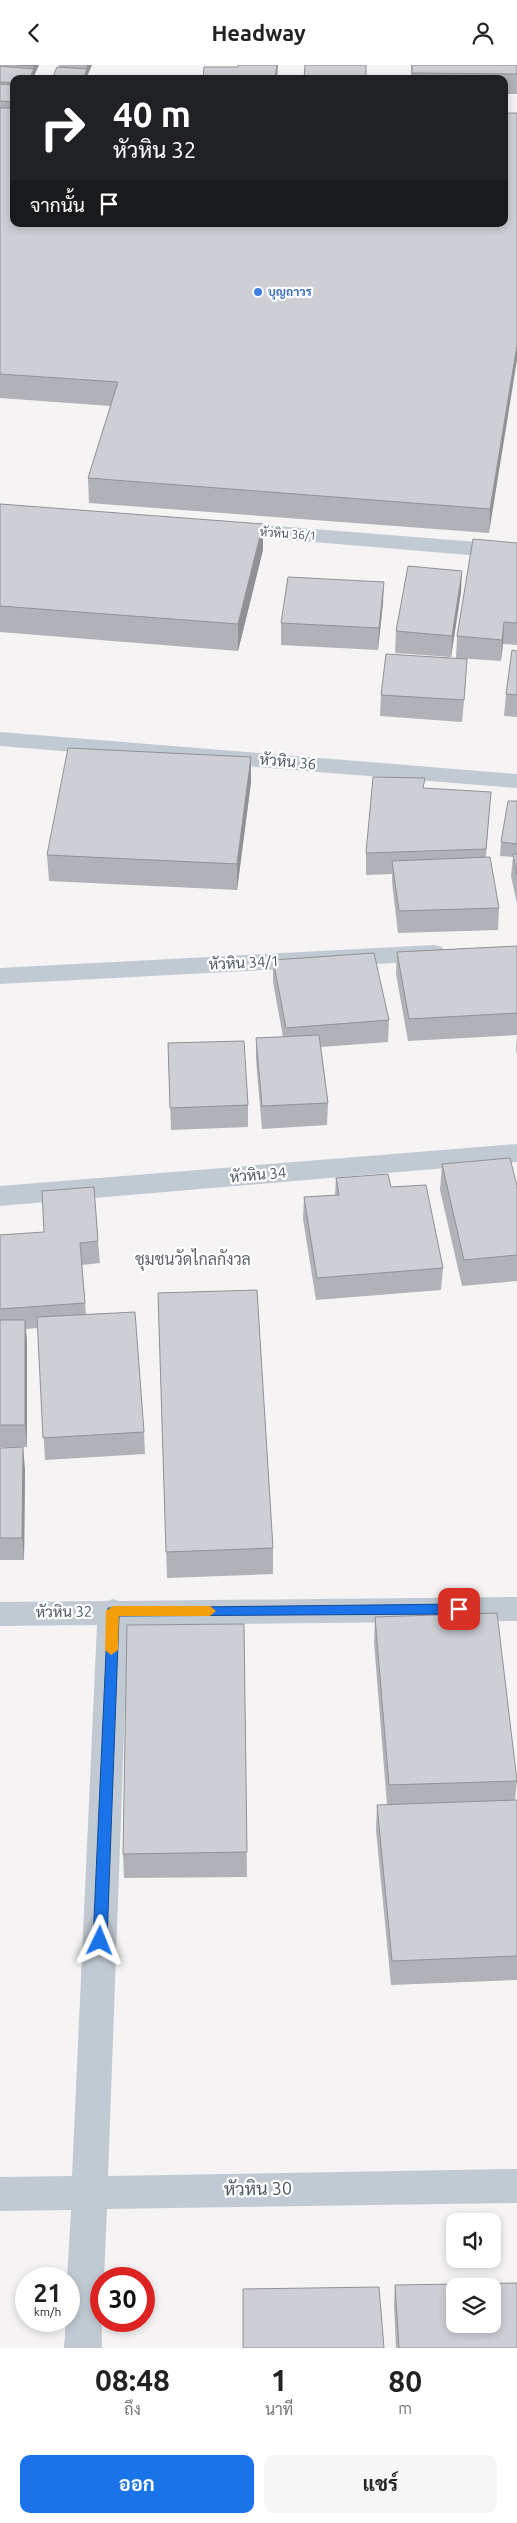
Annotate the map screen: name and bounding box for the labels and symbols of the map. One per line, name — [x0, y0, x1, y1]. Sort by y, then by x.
place label: บุญถาวร — [268, 285, 312, 300]
marker: บุญถาวร — [252, 286, 264, 298]
street label: หัวหิน 36/1 — [259, 525, 317, 542]
street label: หัวหิน 36 — [259, 751, 317, 772]
street label: หัวหิน 34/1 — [208, 952, 280, 973]
street label: หัวหิน 34 — [229, 1164, 287, 1185]
district label: ชุมชนวัดไกลกังวล — [135, 1248, 251, 1271]
pin — [438, 1588, 480, 1630]
street label: หัวหิน 32 — [36, 1603, 92, 1620]
position arrow — [73, 1914, 125, 1966]
street label: หัวหิน 30 — [224, 2177, 292, 2199]
speed limit sign: 30 — [90, 2267, 155, 2332]

